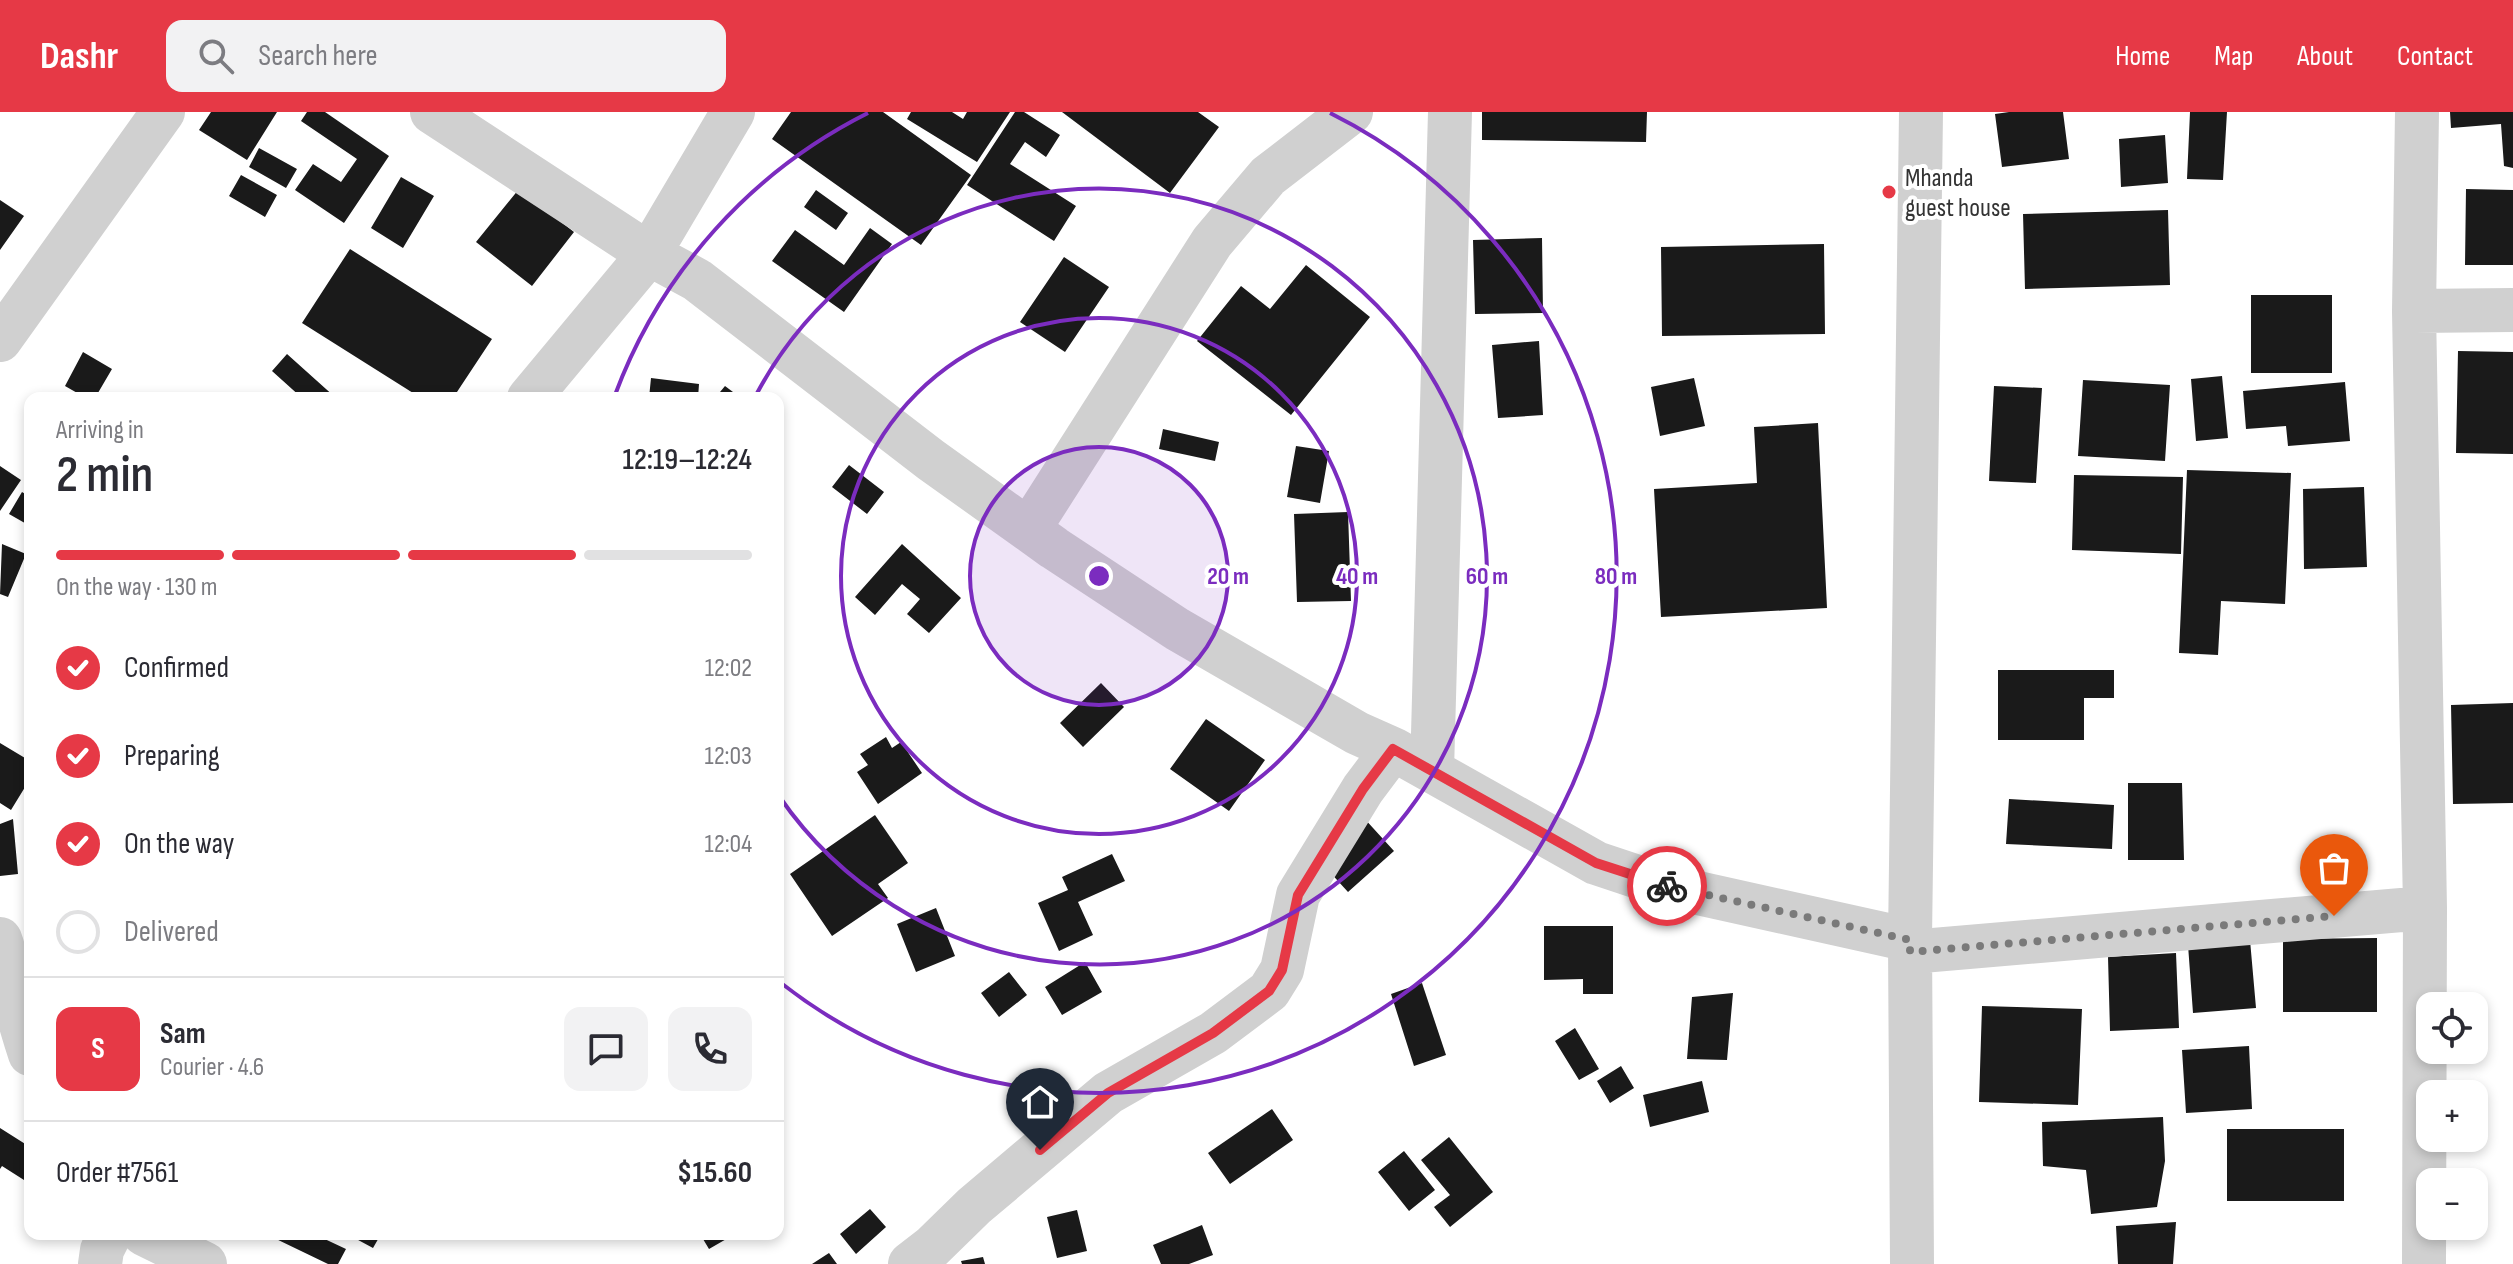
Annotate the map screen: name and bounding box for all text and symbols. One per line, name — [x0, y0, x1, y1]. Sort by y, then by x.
search box — [166, 20, 726, 92]
text: Dashr — [40, 34, 118, 79]
icon: search — [194, 34, 238, 78]
text: Search here — [258, 38, 378, 74]
text: Home — [2115, 40, 2170, 73]
text: Map — [2214, 40, 2253, 73]
text: About — [2297, 40, 2353, 73]
text: Contact — [2397, 40, 2473, 73]
place label: Mhanda guest house — [1905, 163, 2011, 224]
marker: Mhanda guest house — [1880, 183, 1898, 201]
text: Arriving in — [56, 415, 144, 446]
text: 12:19–12:24 — [622, 442, 752, 478]
text: 2 min — [56, 444, 153, 507]
centre of rings — [1085, 562, 1113, 590]
text: 20 m — [1207, 562, 1249, 591]
text: 40 m — [1336, 562, 1378, 591]
text: 60 m — [1466, 562, 1508, 591]
text: 80 m — [1595, 562, 1637, 591]
text: On the way · 130 m — [56, 572, 218, 603]
icon: check — [56, 646, 100, 690]
text: Confirmed — [124, 650, 229, 686]
text: 12:02 — [705, 653, 752, 684]
icon: check — [56, 734, 100, 778]
text: Preparing — [124, 738, 220, 774]
text: 12:03 — [705, 741, 752, 772]
icon: check — [56, 822, 100, 866]
text: On the way — [124, 826, 234, 862]
text: 12:04 — [705, 829, 752, 860]
pin — [2300, 834, 2368, 916]
courier — [1627, 846, 1707, 926]
icon: bag — [2312, 846, 2356, 890]
icon: bike — [1645, 864, 1689, 908]
text: Delivered — [124, 914, 219, 950]
map controls — [2416, 992, 2488, 1240]
button: locate — [2416, 992, 2488, 1064]
button: chat — [564, 1007, 648, 1091]
button: phone — [668, 1007, 752, 1091]
text: Sam — [160, 1016, 206, 1052]
text: S — [91, 1031, 105, 1067]
text: Courier · 4.6 — [160, 1052, 264, 1083]
pin — [1006, 1068, 1074, 1150]
icon: home — [1018, 1080, 1062, 1124]
button: + — [2416, 1080, 2488, 1152]
text: Order #7561 — [56, 1155, 178, 1191]
text: $15.60 — [677, 1155, 752, 1191]
button: − — [2416, 1168, 2488, 1240]

